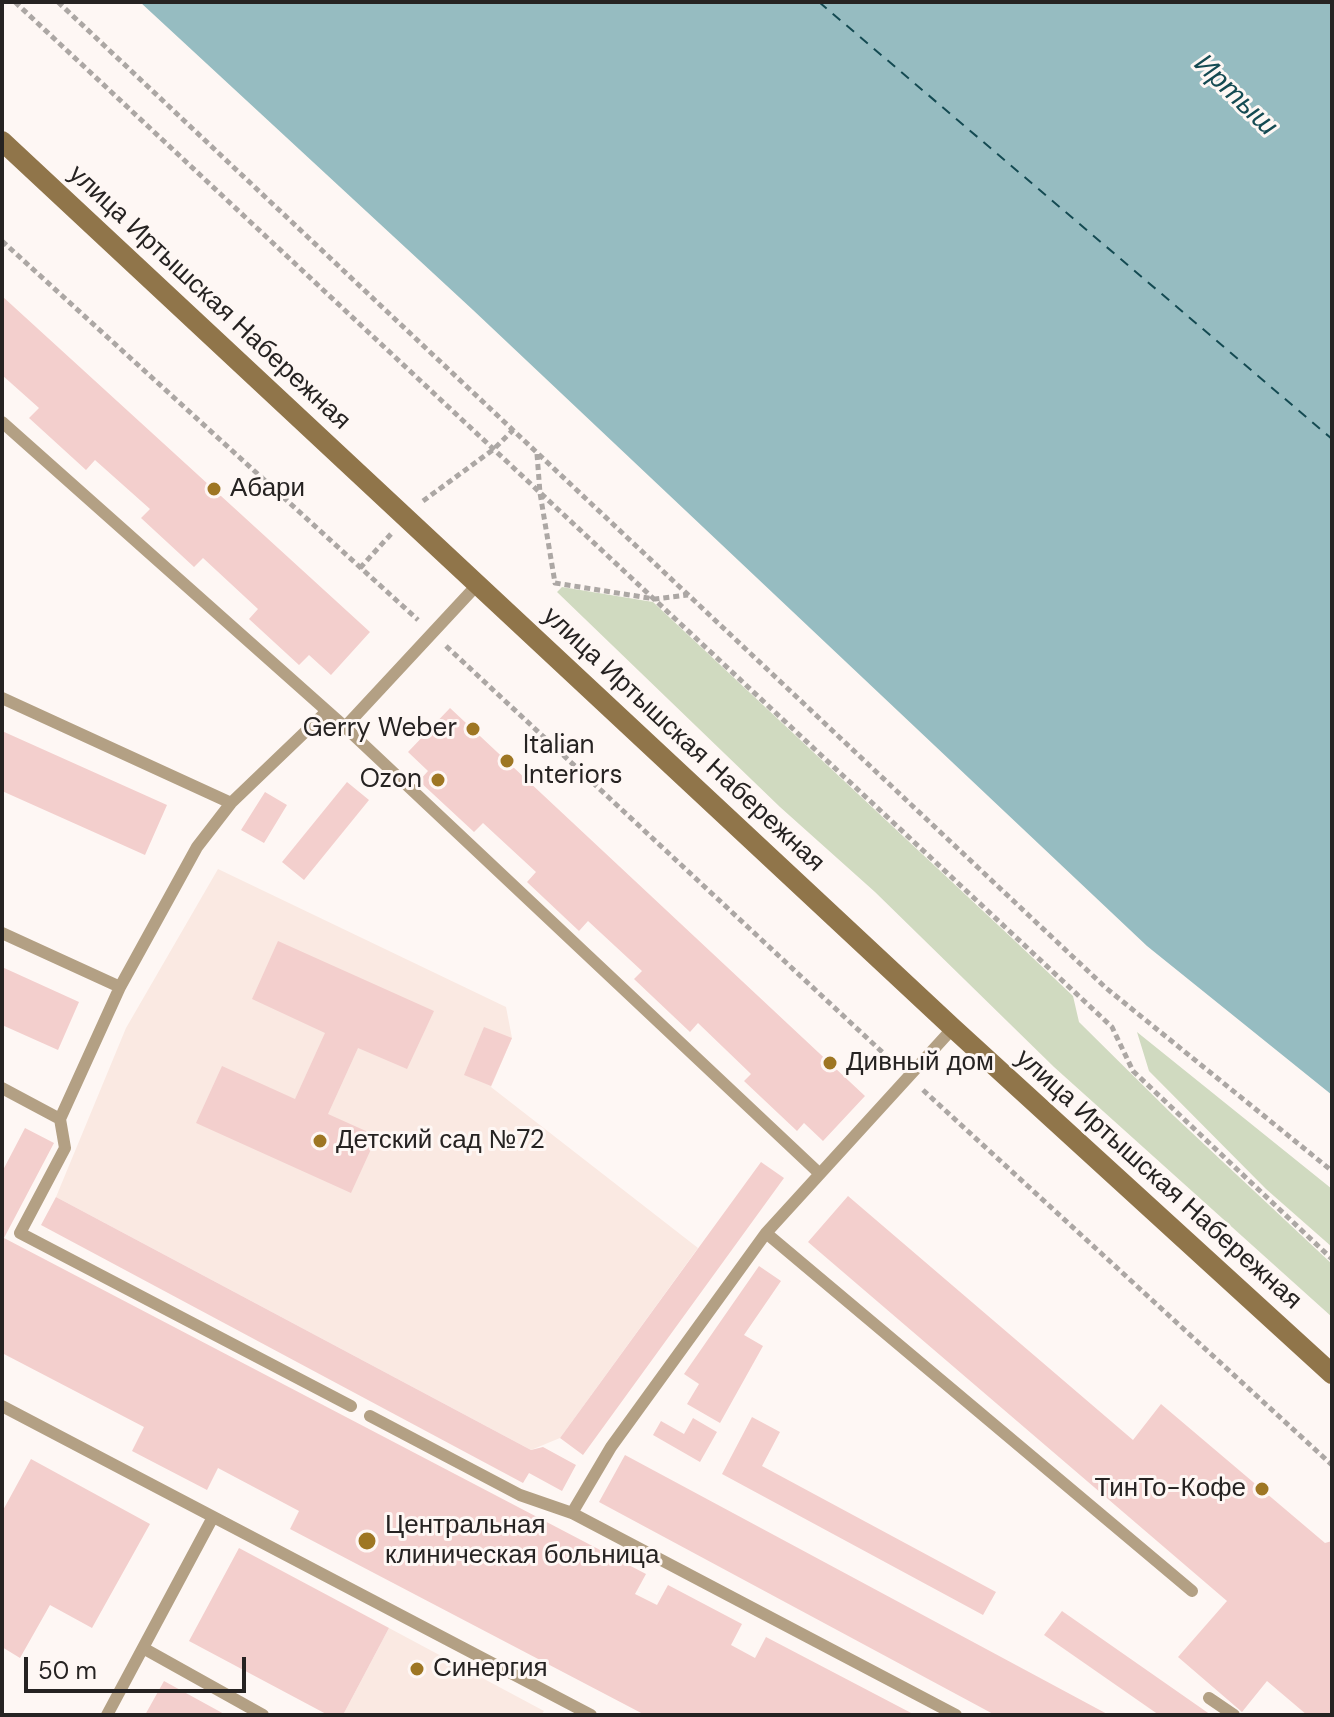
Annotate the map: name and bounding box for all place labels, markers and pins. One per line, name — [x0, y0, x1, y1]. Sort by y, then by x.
place label: Абари — [230, 473, 305, 505]
marker: Абари — [205, 480, 223, 498]
place label: Gerry Weber — [303, 713, 457, 745]
marker: Gerry Weber — [464, 720, 482, 738]
place label: Italian Interiors — [523, 730, 623, 792]
marker: Italian Interiors — [498, 752, 516, 770]
place label: Ozon — [360, 764, 422, 796]
marker: Ozon — [429, 771, 447, 789]
place label: Дивный дом — [846, 1047, 994, 1079]
marker: Дивный дом — [821, 1054, 839, 1072]
place label: Детский сад №72 — [336, 1125, 545, 1157]
marker: Детский сад №72 — [311, 1132, 329, 1150]
place label: ТинТо-Кофе — [1095, 1473, 1246, 1505]
marker: ТинТо-Кофе — [1253, 1480, 1271, 1498]
place label: Центральная клиническая больница — [385, 1510, 659, 1572]
marker: Центральная клиническая больница — [356, 1530, 378, 1552]
place label: Синергия — [433, 1653, 548, 1685]
marker: Синергия — [408, 1660, 426, 1678]

